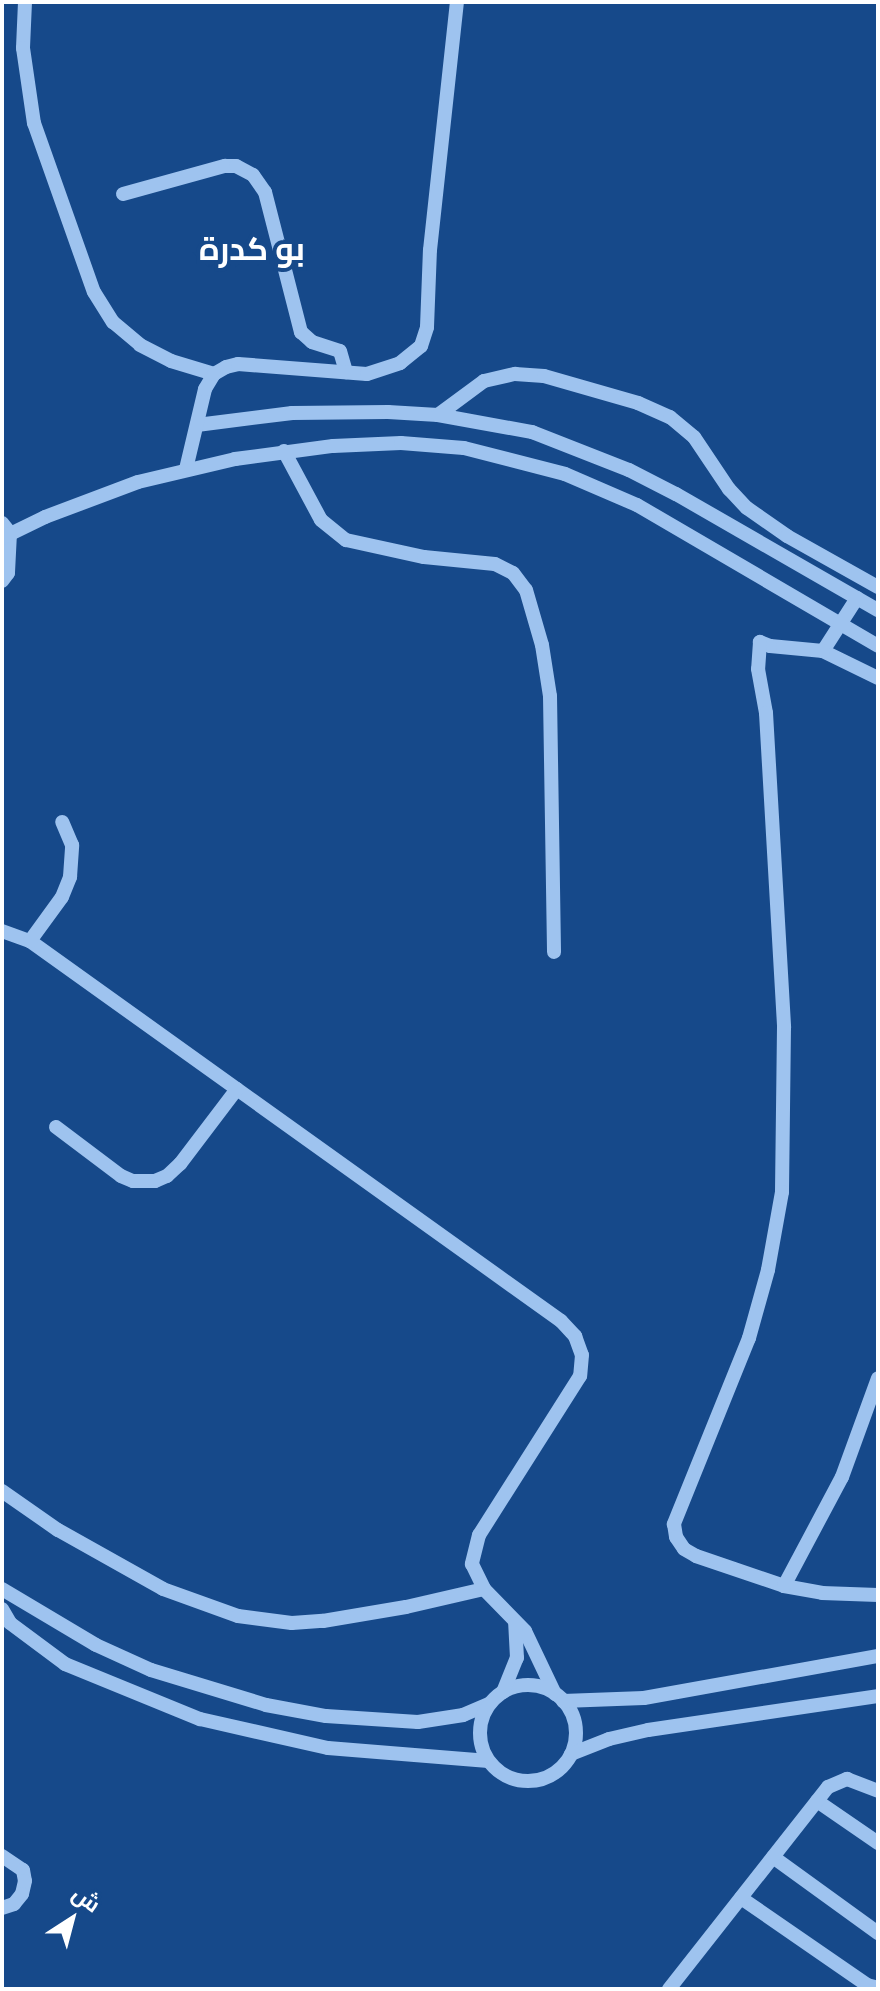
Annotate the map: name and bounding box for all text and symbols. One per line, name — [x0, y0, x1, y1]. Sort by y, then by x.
district label: بو كدرة — [199, 230, 305, 268]
north arrow — [32, 1879, 112, 1959]
text: ش — [67, 1880, 106, 1918]

